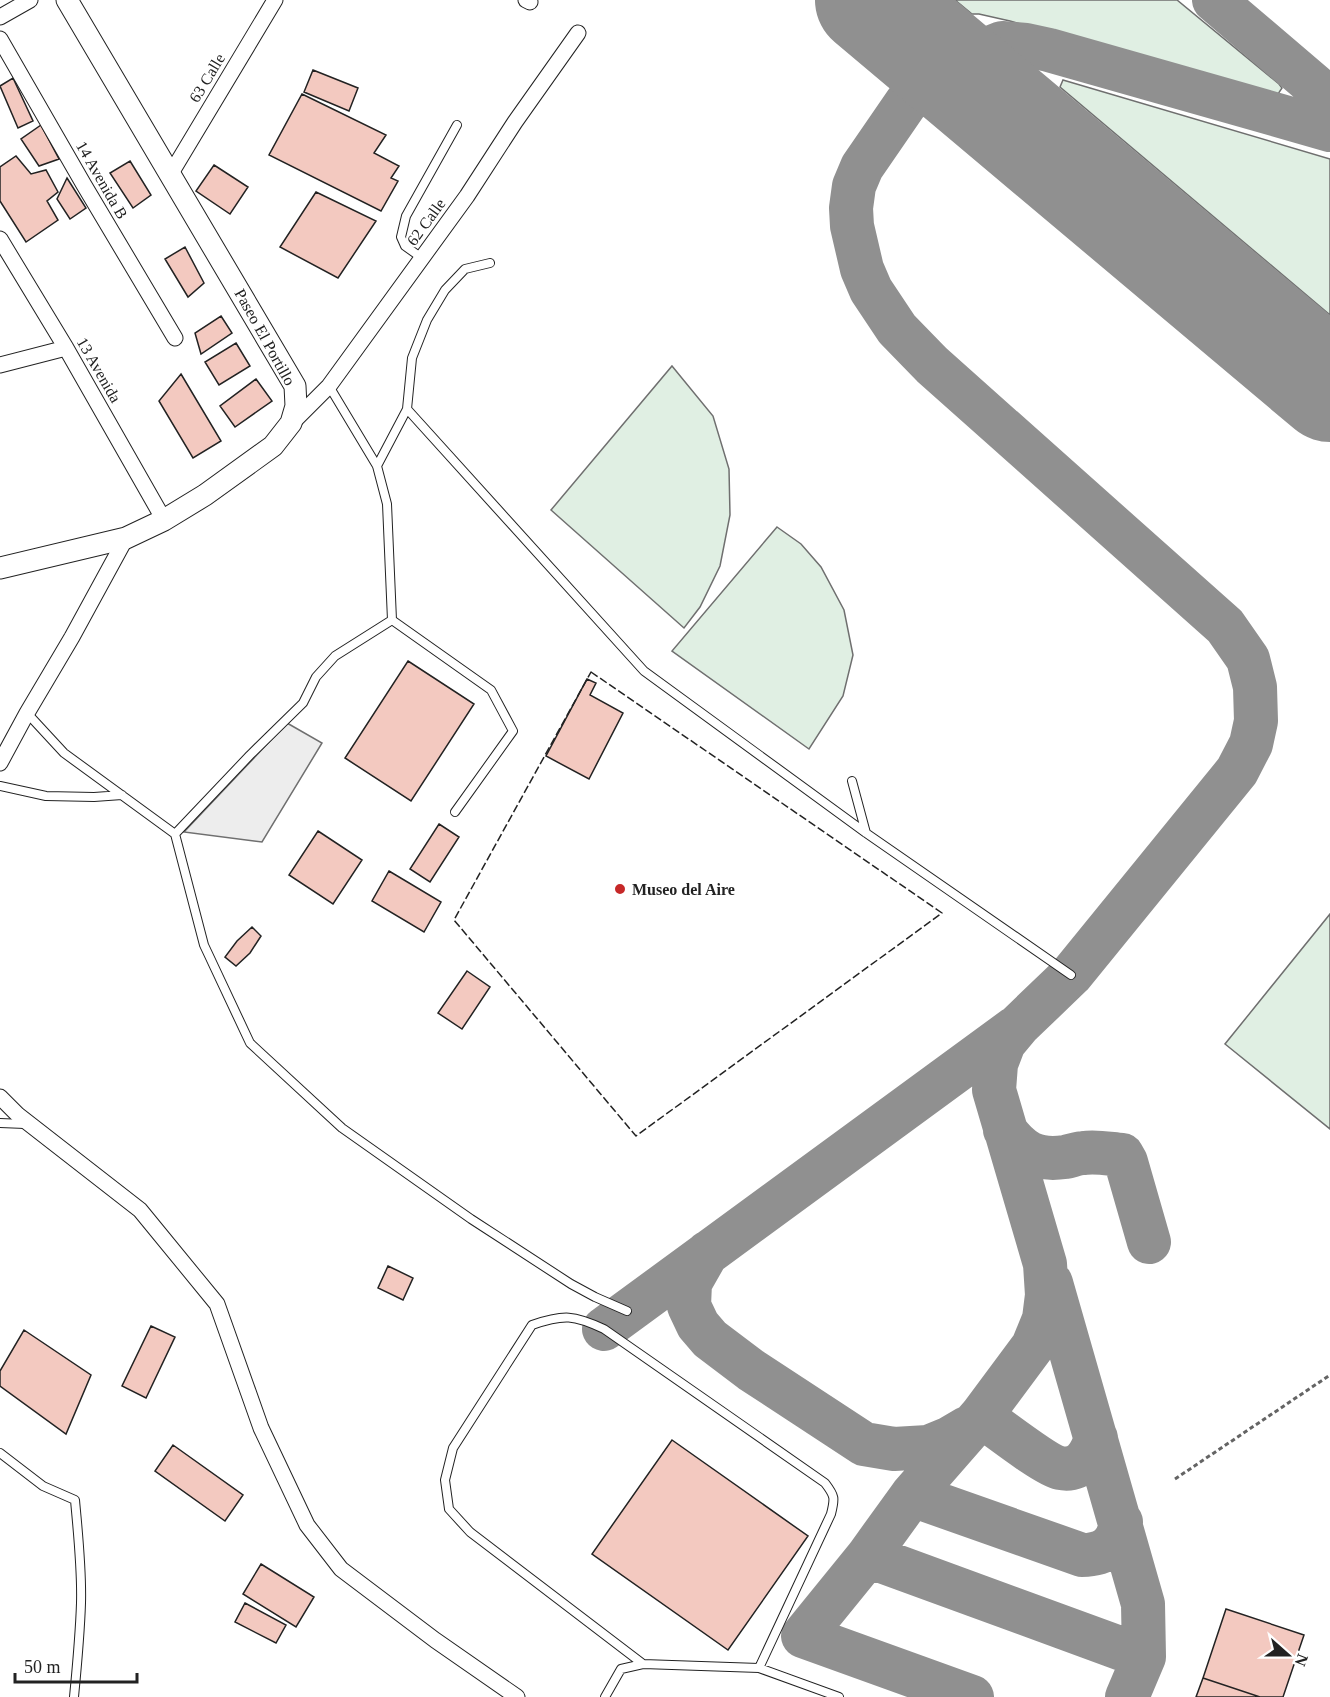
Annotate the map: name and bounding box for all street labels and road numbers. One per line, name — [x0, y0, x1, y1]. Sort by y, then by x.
street label: 63 Calle — [186, 51, 228, 105]
street label: 14 Avenida B — [73, 138, 131, 222]
street label: 62 Calle — [403, 195, 449, 249]
street label: Paseo El Portillo — [231, 286, 299, 388]
street label: 13 Avenida — [74, 335, 124, 405]

